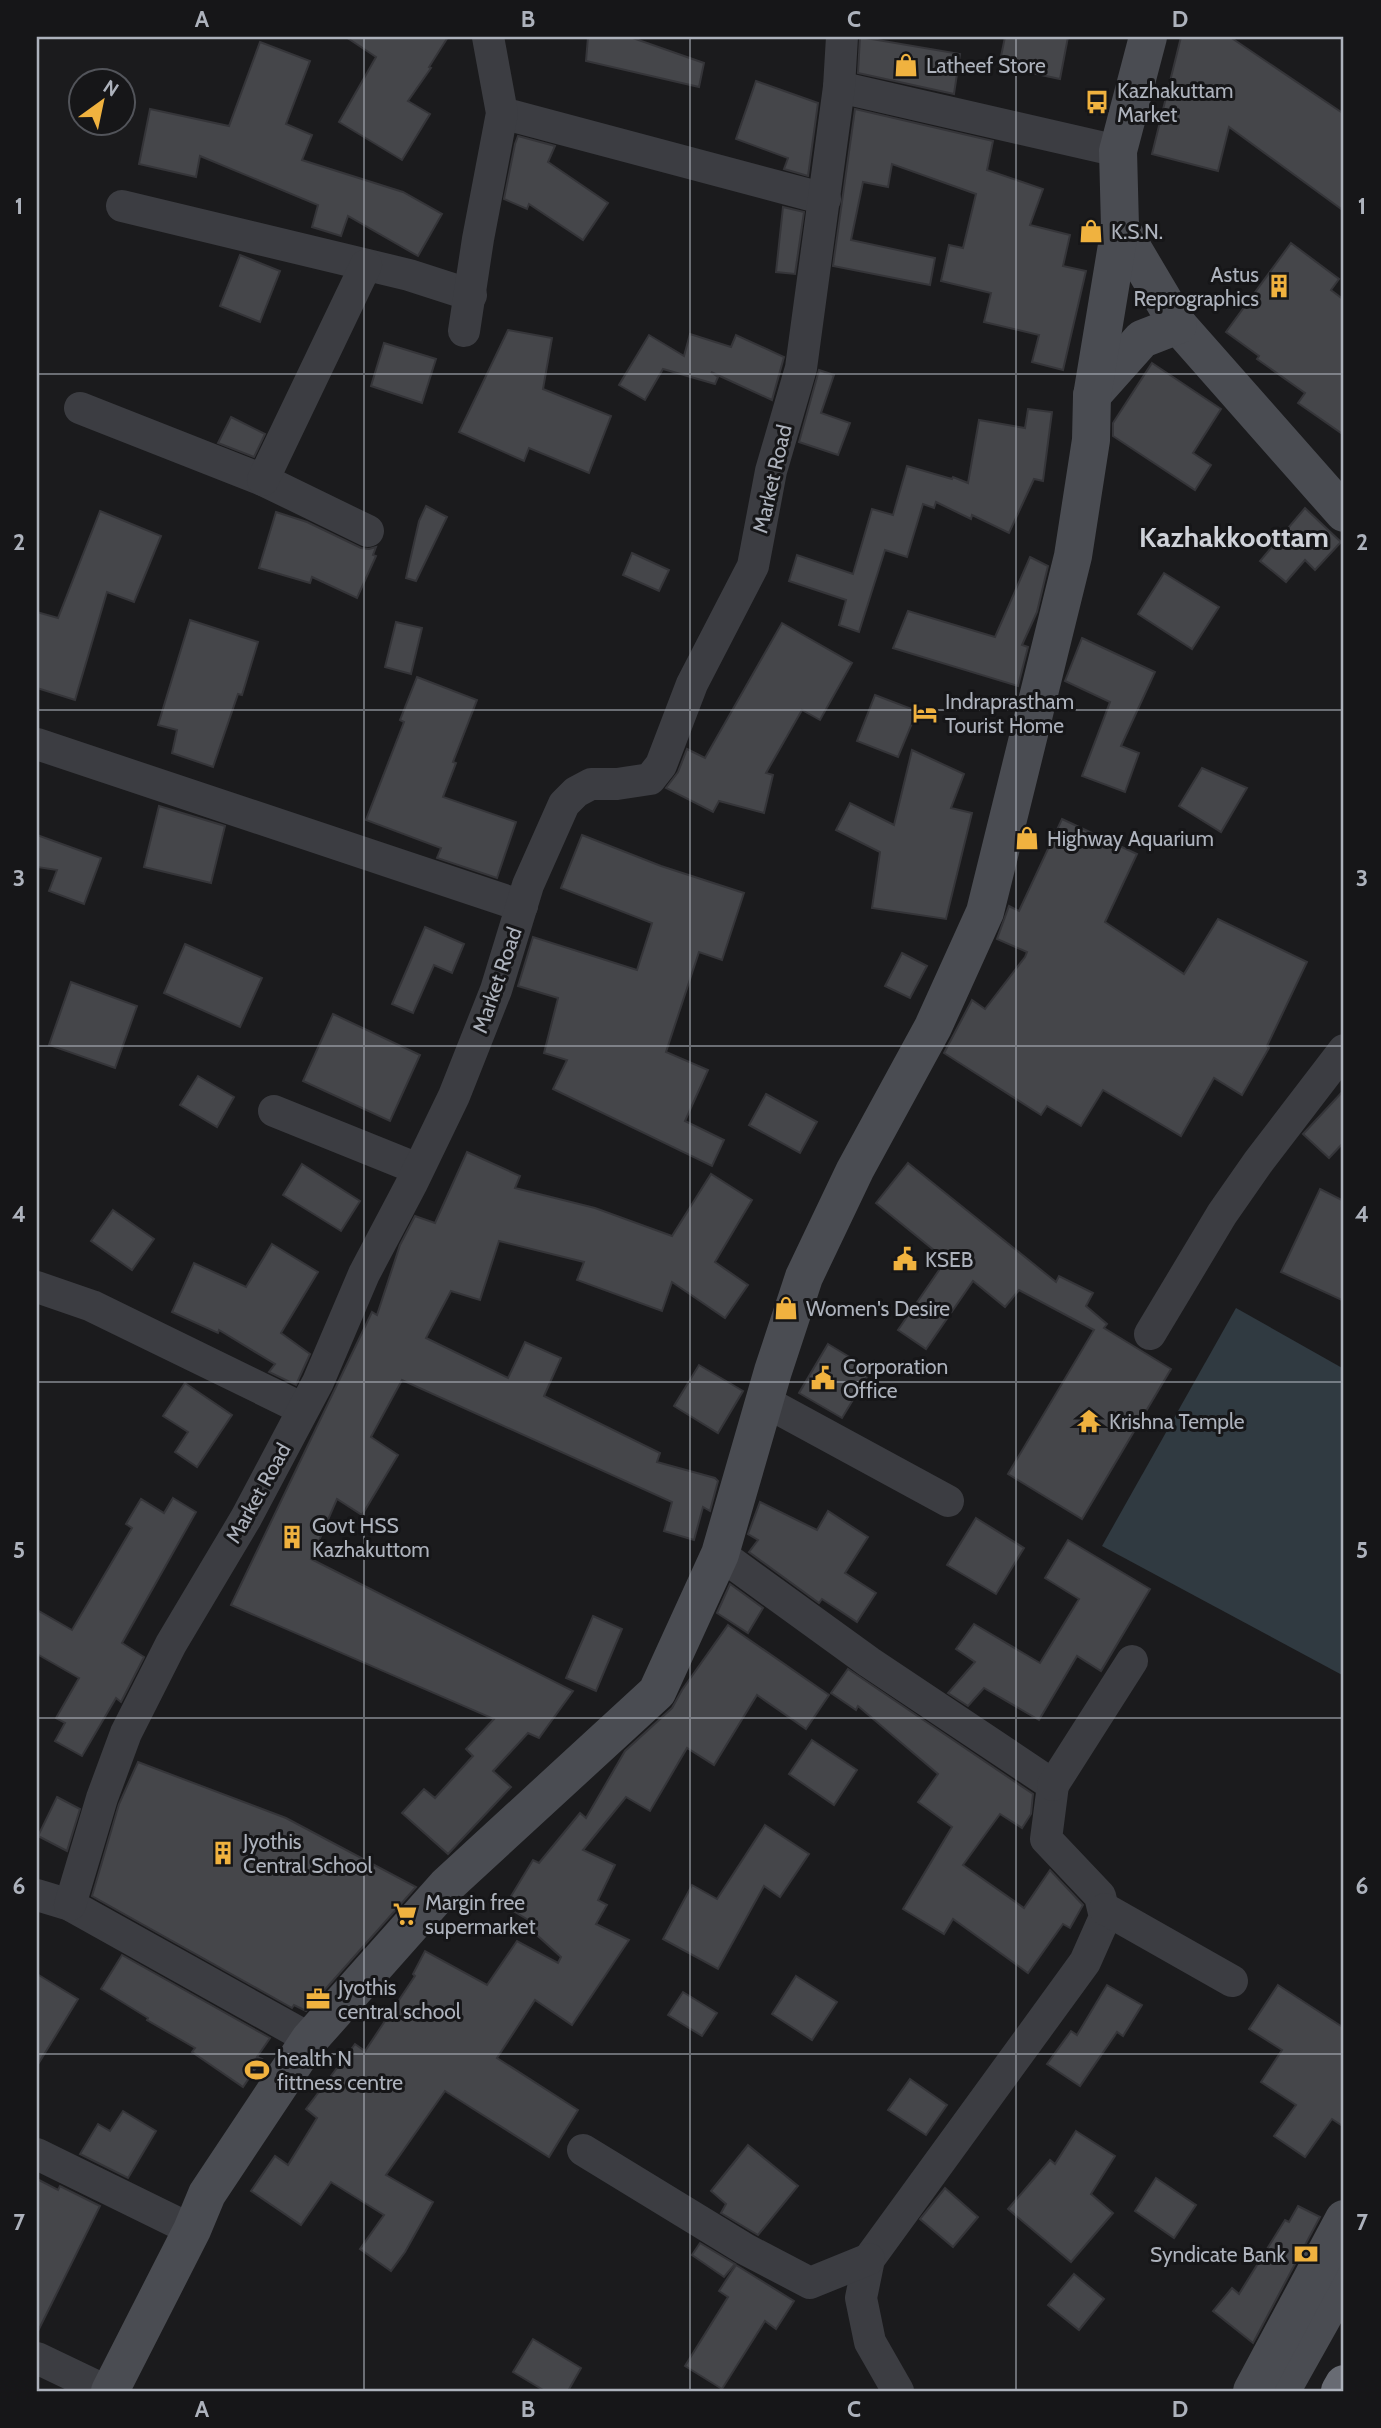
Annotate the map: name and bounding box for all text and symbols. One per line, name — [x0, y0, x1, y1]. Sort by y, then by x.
text: A — [195, 5, 210, 33]
text: B — [521, 5, 535, 33]
text: C — [847, 5, 861, 33]
text: D — [1172, 5, 1188, 33]
shop icon: Latheef Store — [892, 51, 920, 79]
place label: Latheef Store — [926, 53, 1046, 78]
north arrow — [66, 66, 136, 136]
text: N — [99, 75, 123, 101]
place label: Kazhakuttam Market — [1117, 78, 1233, 127]
bus stop icon: Kazhakuttam Market — [1083, 88, 1111, 116]
text: 1 — [15, 192, 23, 220]
text: 1 — [1358, 192, 1366, 220]
shop icon: K.S.N. — [1077, 217, 1105, 245]
place label: K.S.N. — [1111, 219, 1163, 244]
place label: Astus Reprographics — [1134, 262, 1259, 311]
building icon: Astus Reprographics — [1265, 272, 1293, 300]
street label: Market Road — [747, 422, 797, 536]
district label: Kazhakkoottam — [1139, 520, 1329, 554]
text: 2 — [13, 528, 25, 556]
text: 2 — [1356, 528, 1368, 556]
place label: Indraprastham Tourist Home — [945, 689, 1074, 738]
hotel icon: Indraprastham Tourist Home — [911, 699, 939, 727]
shop icon: Highway Aquarium — [1013, 824, 1041, 852]
place label: Highway Aquarium — [1047, 826, 1214, 851]
text: 3 — [13, 864, 25, 892]
text: 3 — [1356, 864, 1368, 892]
street label: Market Road — [467, 924, 527, 1036]
text: 4 — [12, 1200, 26, 1228]
text: 4 — [1355, 1200, 1369, 1228]
public building icon: KSEB — [891, 1245, 919, 1273]
place label: KSEB — [925, 1247, 973, 1272]
shop icon: Women's Desire — [772, 1294, 800, 1322]
place label: Women's Desire — [806, 1296, 950, 1321]
place label: Corporation Office — [843, 1354, 948, 1403]
public building icon: Corporation Office — [809, 1364, 837, 1392]
temple icon: Krishna Temple — [1075, 1407, 1103, 1435]
place label: Krishna Temple — [1109, 1409, 1245, 1434]
street label: Market Road — [220, 1439, 296, 1547]
place label: Govt HSS Kazhakuttom — [312, 1513, 430, 1562]
building icon: Govt HSS Kazhakuttom — [278, 1523, 306, 1551]
text: 5 — [13, 1536, 25, 1564]
text: 5 — [1356, 1536, 1368, 1564]
place label: Jyothis Central School — [242, 1829, 373, 1878]
building icon: Jyothis Central School — [209, 1839, 237, 1867]
text: 6 — [13, 1872, 25, 1900]
text: 6 — [1356, 1872, 1368, 1900]
place label: Margin free supermarket — [425, 1890, 536, 1939]
supermarket icon: Margin free supermarket — [391, 1900, 419, 1928]
place label: Jyothis central school — [337, 1975, 461, 2024]
office icon: Jyothis central school — [304, 1985, 332, 2013]
place label: health N fittness centre — [277, 2046, 403, 2095]
sports icon: health N fittness centre — [243, 2056, 271, 2084]
text: 7 — [13, 2208, 25, 2236]
text: 7 — [1356, 2208, 1368, 2236]
bank icon: Syndicate Bank — [1292, 2240, 1320, 2268]
place label: Syndicate Bank — [1150, 2242, 1287, 2267]
text: A — [195, 2395, 210, 2423]
text: B — [521, 2395, 535, 2423]
text: C — [847, 2395, 861, 2423]
text: D — [1172, 2395, 1188, 2423]

